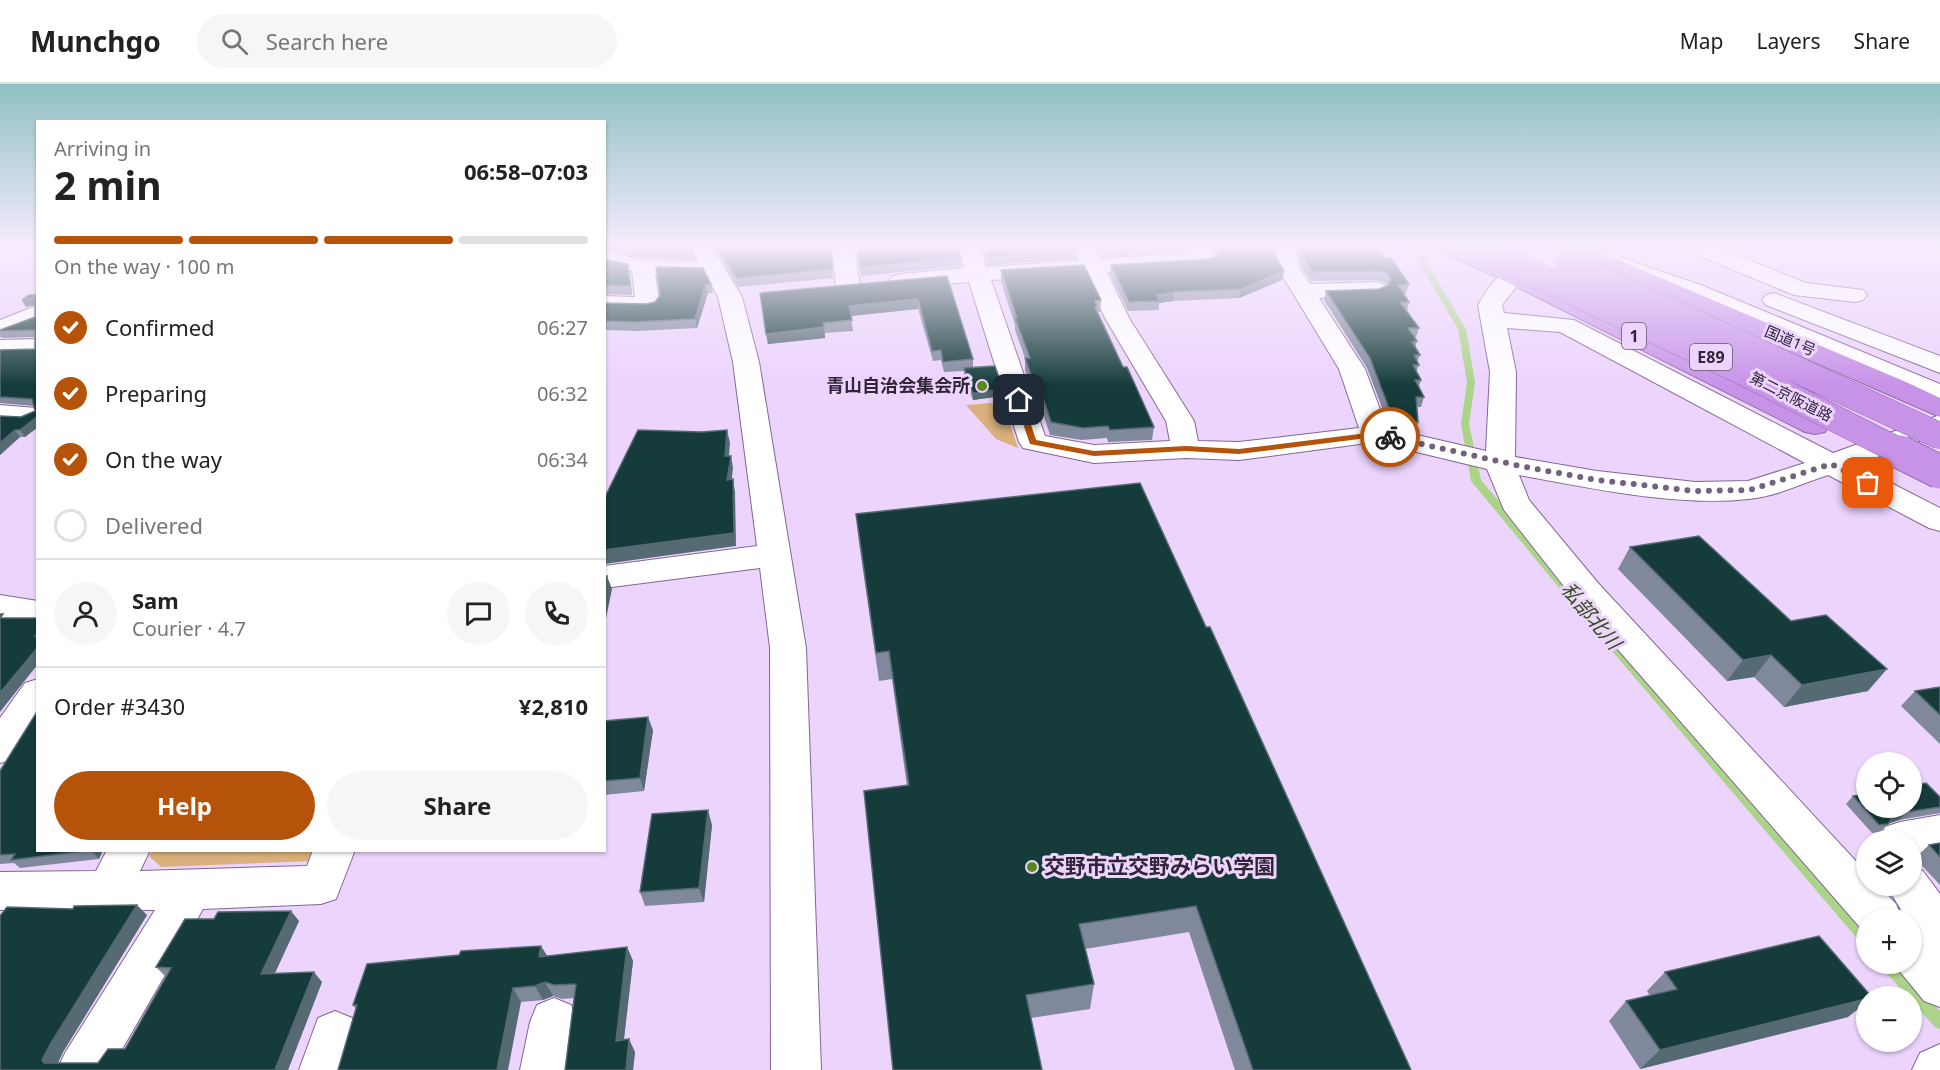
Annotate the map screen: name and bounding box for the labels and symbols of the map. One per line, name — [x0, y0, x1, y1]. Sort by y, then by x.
street label: 国道1号 — [1762, 320, 1819, 360]
road number: 1 — [1622, 323, 1646, 349]
road number: E89 — [1690, 344, 1732, 370]
street label: 第二京阪道路 — [1747, 367, 1836, 425]
place label: 青山自治会集会所 — [826, 373, 970, 397]
pin — [993, 374, 1044, 425]
marker: 青山自治会集会所 — [975, 379, 989, 393]
courier — [1360, 407, 1420, 467]
pin — [1842, 457, 1893, 508]
water label: 私部北川 — [1555, 576, 1629, 657]
place label: 交野市立交野みらい学園 — [1044, 852, 1275, 880]
marker: 交野市立交野みらい学園 — [1025, 860, 1039, 874]

